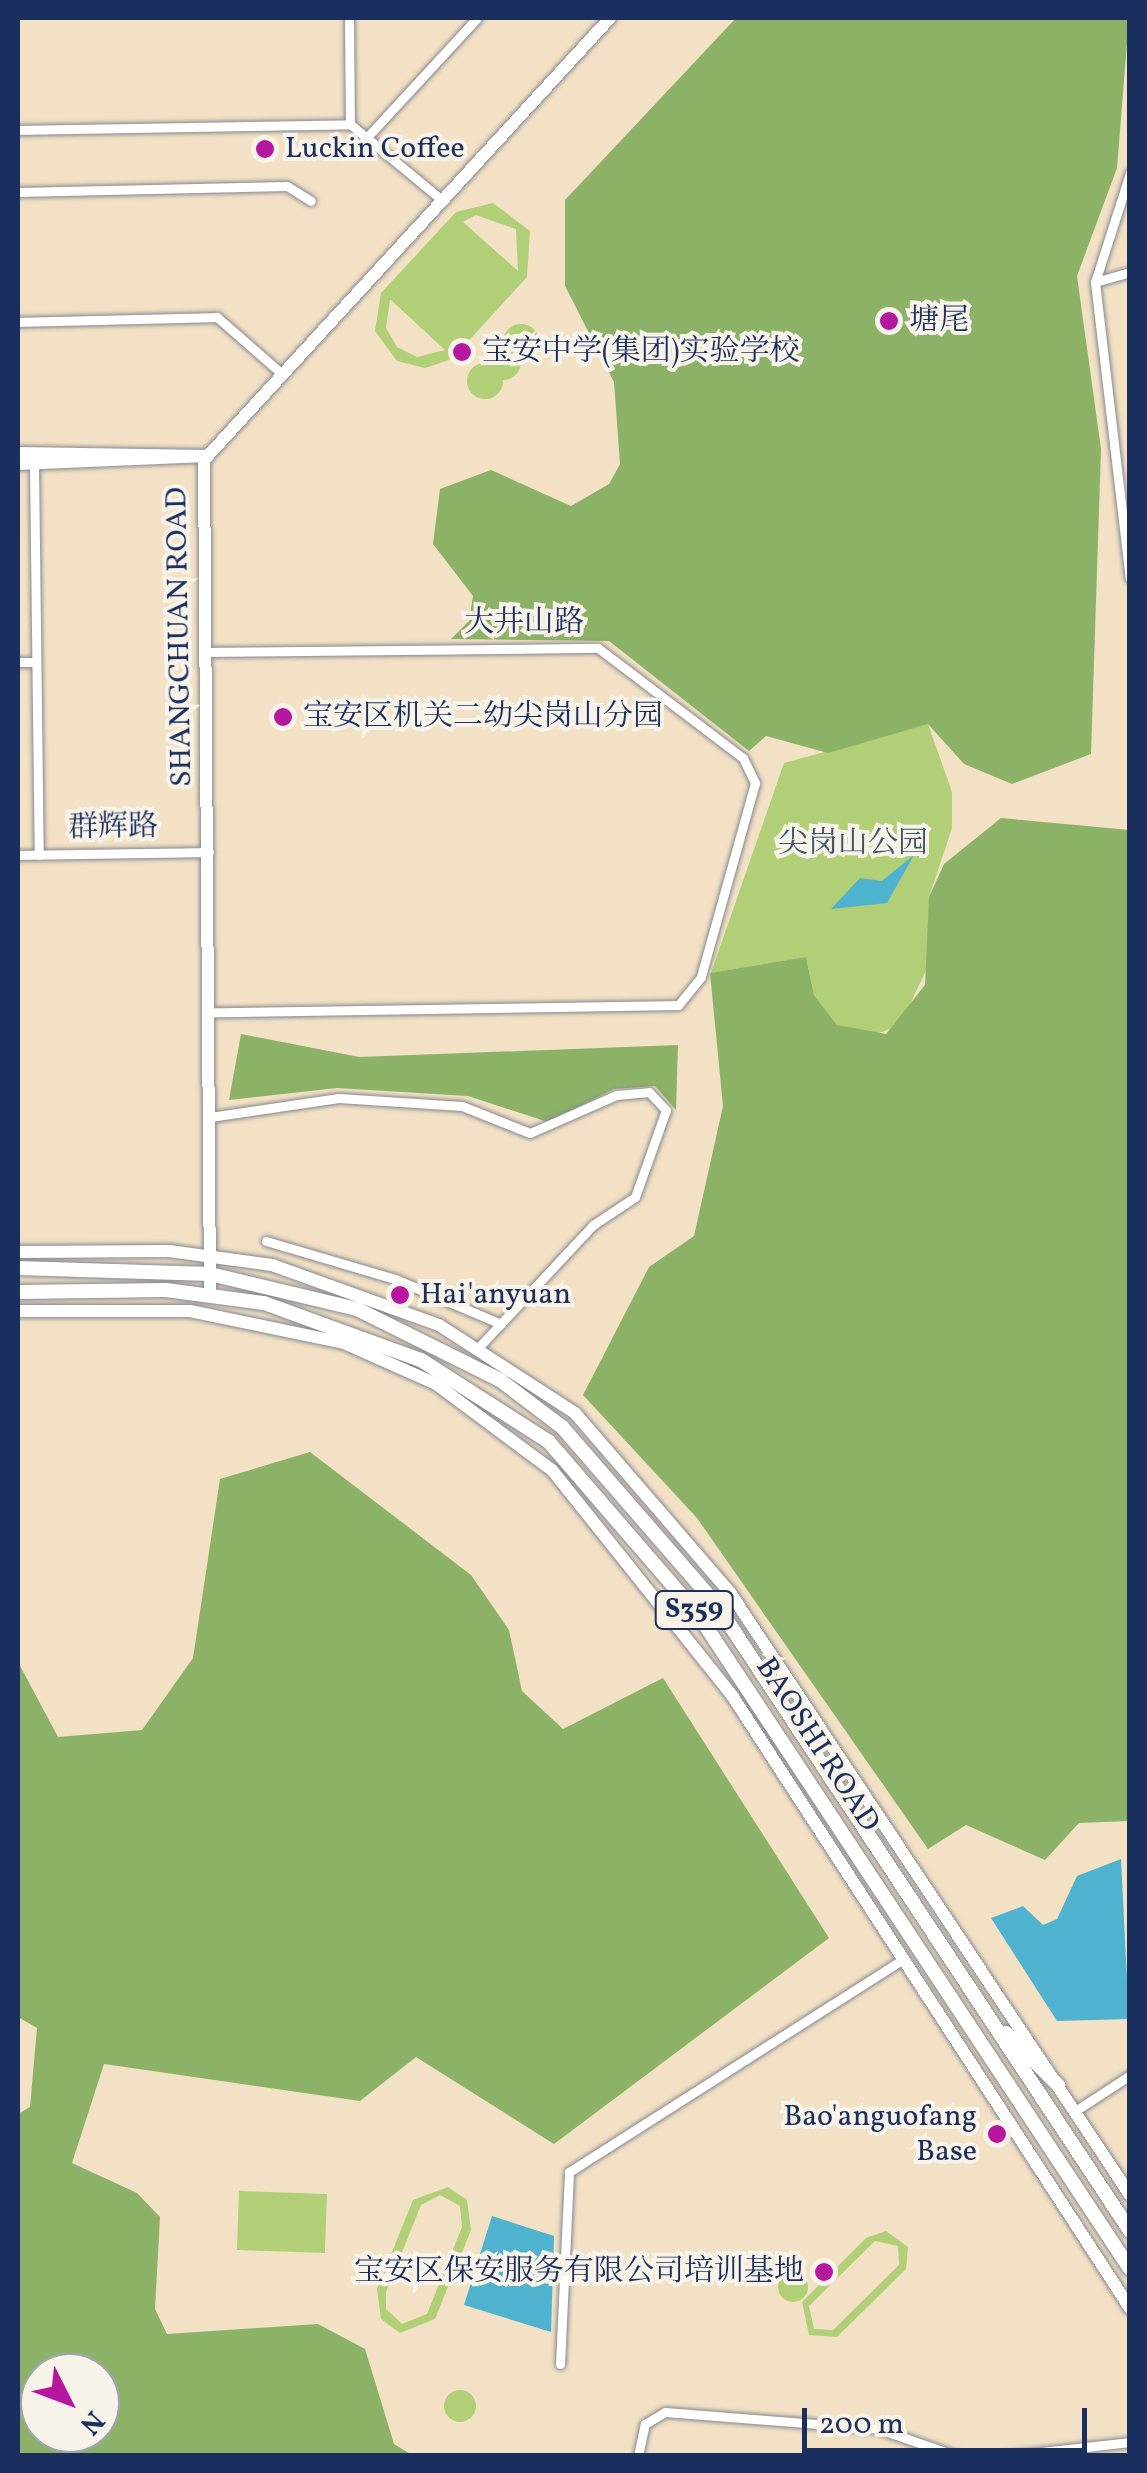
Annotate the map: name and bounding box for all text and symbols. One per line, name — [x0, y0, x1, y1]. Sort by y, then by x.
place label: Luckin Coffee — [285, 131, 465, 167]
marker: Luckin Coffee — [254, 138, 276, 160]
place label: 塘尾 — [909, 303, 969, 339]
marker: 塘尾 — [878, 310, 900, 332]
place label: 宝安中学(集团)实验学校 — [482, 334, 799, 370]
marker: 宝安中学(集团)实验学校 — [451, 341, 473, 363]
street label: SHANGCHUAN ROAD — [159, 487, 201, 787]
street label: 大井山路 — [464, 605, 584, 641]
place label: 宝安区机关二幼尖岗山分园 — [303, 699, 663, 735]
marker: 宝安区机关二幼尖岗山分园 — [272, 706, 294, 728]
street label: 群辉路 — [68, 809, 158, 847]
park label: 尖岗山公园 — [778, 826, 928, 862]
place label: Hai'anyuan — [420, 1277, 571, 1313]
marker: Hai'anyuan — [389, 1284, 411, 1306]
road number: S359 — [654, 1587, 734, 1633]
street label: BAOSHI ROAD — [747, 1651, 887, 1839]
place label: Bao'anguofang Base — [783, 2099, 977, 2170]
marker: Bao'anguofang Base — [986, 2123, 1008, 2145]
place label: 宝安区保安服务有限公司培训基地 — [354, 2254, 804, 2290]
marker: 宝安区保安服务有限公司培训基地 — [813, 2261, 835, 2283]
north arrow — [20, 2353, 120, 2453]
scale bar — [807, 2388, 1092, 2450]
text: N — [70, 2401, 112, 2443]
text: 200 m — [819, 2404, 904, 2446]

